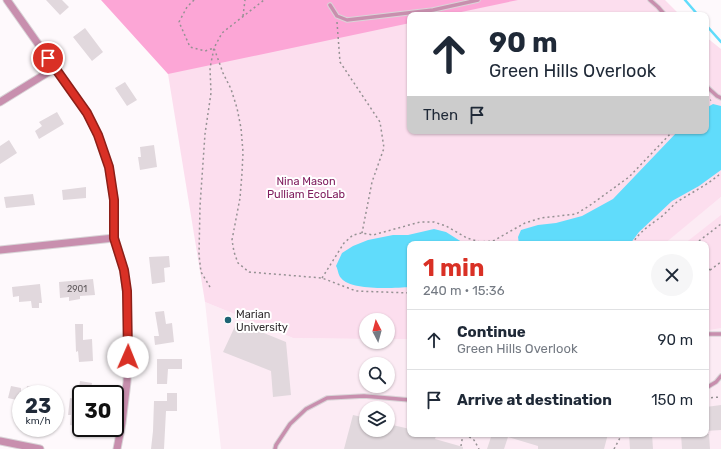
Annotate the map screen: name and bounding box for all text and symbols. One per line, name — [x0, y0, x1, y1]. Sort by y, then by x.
text: 90 m — [489, 26, 558, 59]
icon: ahead — [423, 28, 475, 80]
pin — [31, 41, 65, 75]
icon: arrive — [37, 47, 59, 69]
text: Green Hills Overlook — [489, 60, 656, 82]
icon: arrive — [466, 104, 488, 126]
text: Then — [423, 106, 458, 124]
park label: Nina Mason Pulliam EcoLab — [267, 175, 345, 201]
text: 1 min — [423, 254, 484, 282]
button: close — [651, 254, 693, 296]
text: 240 m · 15:36 — [423, 283, 505, 298]
house number: 2901 — [67, 284, 87, 294]
place label: Marian University — [236, 308, 288, 334]
north arrow — [359, 313, 395, 349]
map controls — [359, 313, 395, 437]
marker: Marian University — [223, 315, 233, 325]
text: Continue — [457, 323, 526, 341]
icon: ahead — [423, 329, 445, 351]
text: 90 m — [658, 331, 693, 349]
position arrow — [107, 336, 149, 378]
text: Green Hills Overlook — [457, 341, 578, 356]
button: search — [359, 357, 395, 393]
speed limit sign: 30 — [72, 385, 124, 437]
icon: arrive — [423, 389, 445, 411]
text: Arrive at destination — [457, 391, 612, 409]
text: 150 m — [651, 391, 693, 409]
text: 23 — [25, 394, 51, 418]
button: layers — [359, 401, 395, 437]
text: km/h — [26, 415, 50, 427]

